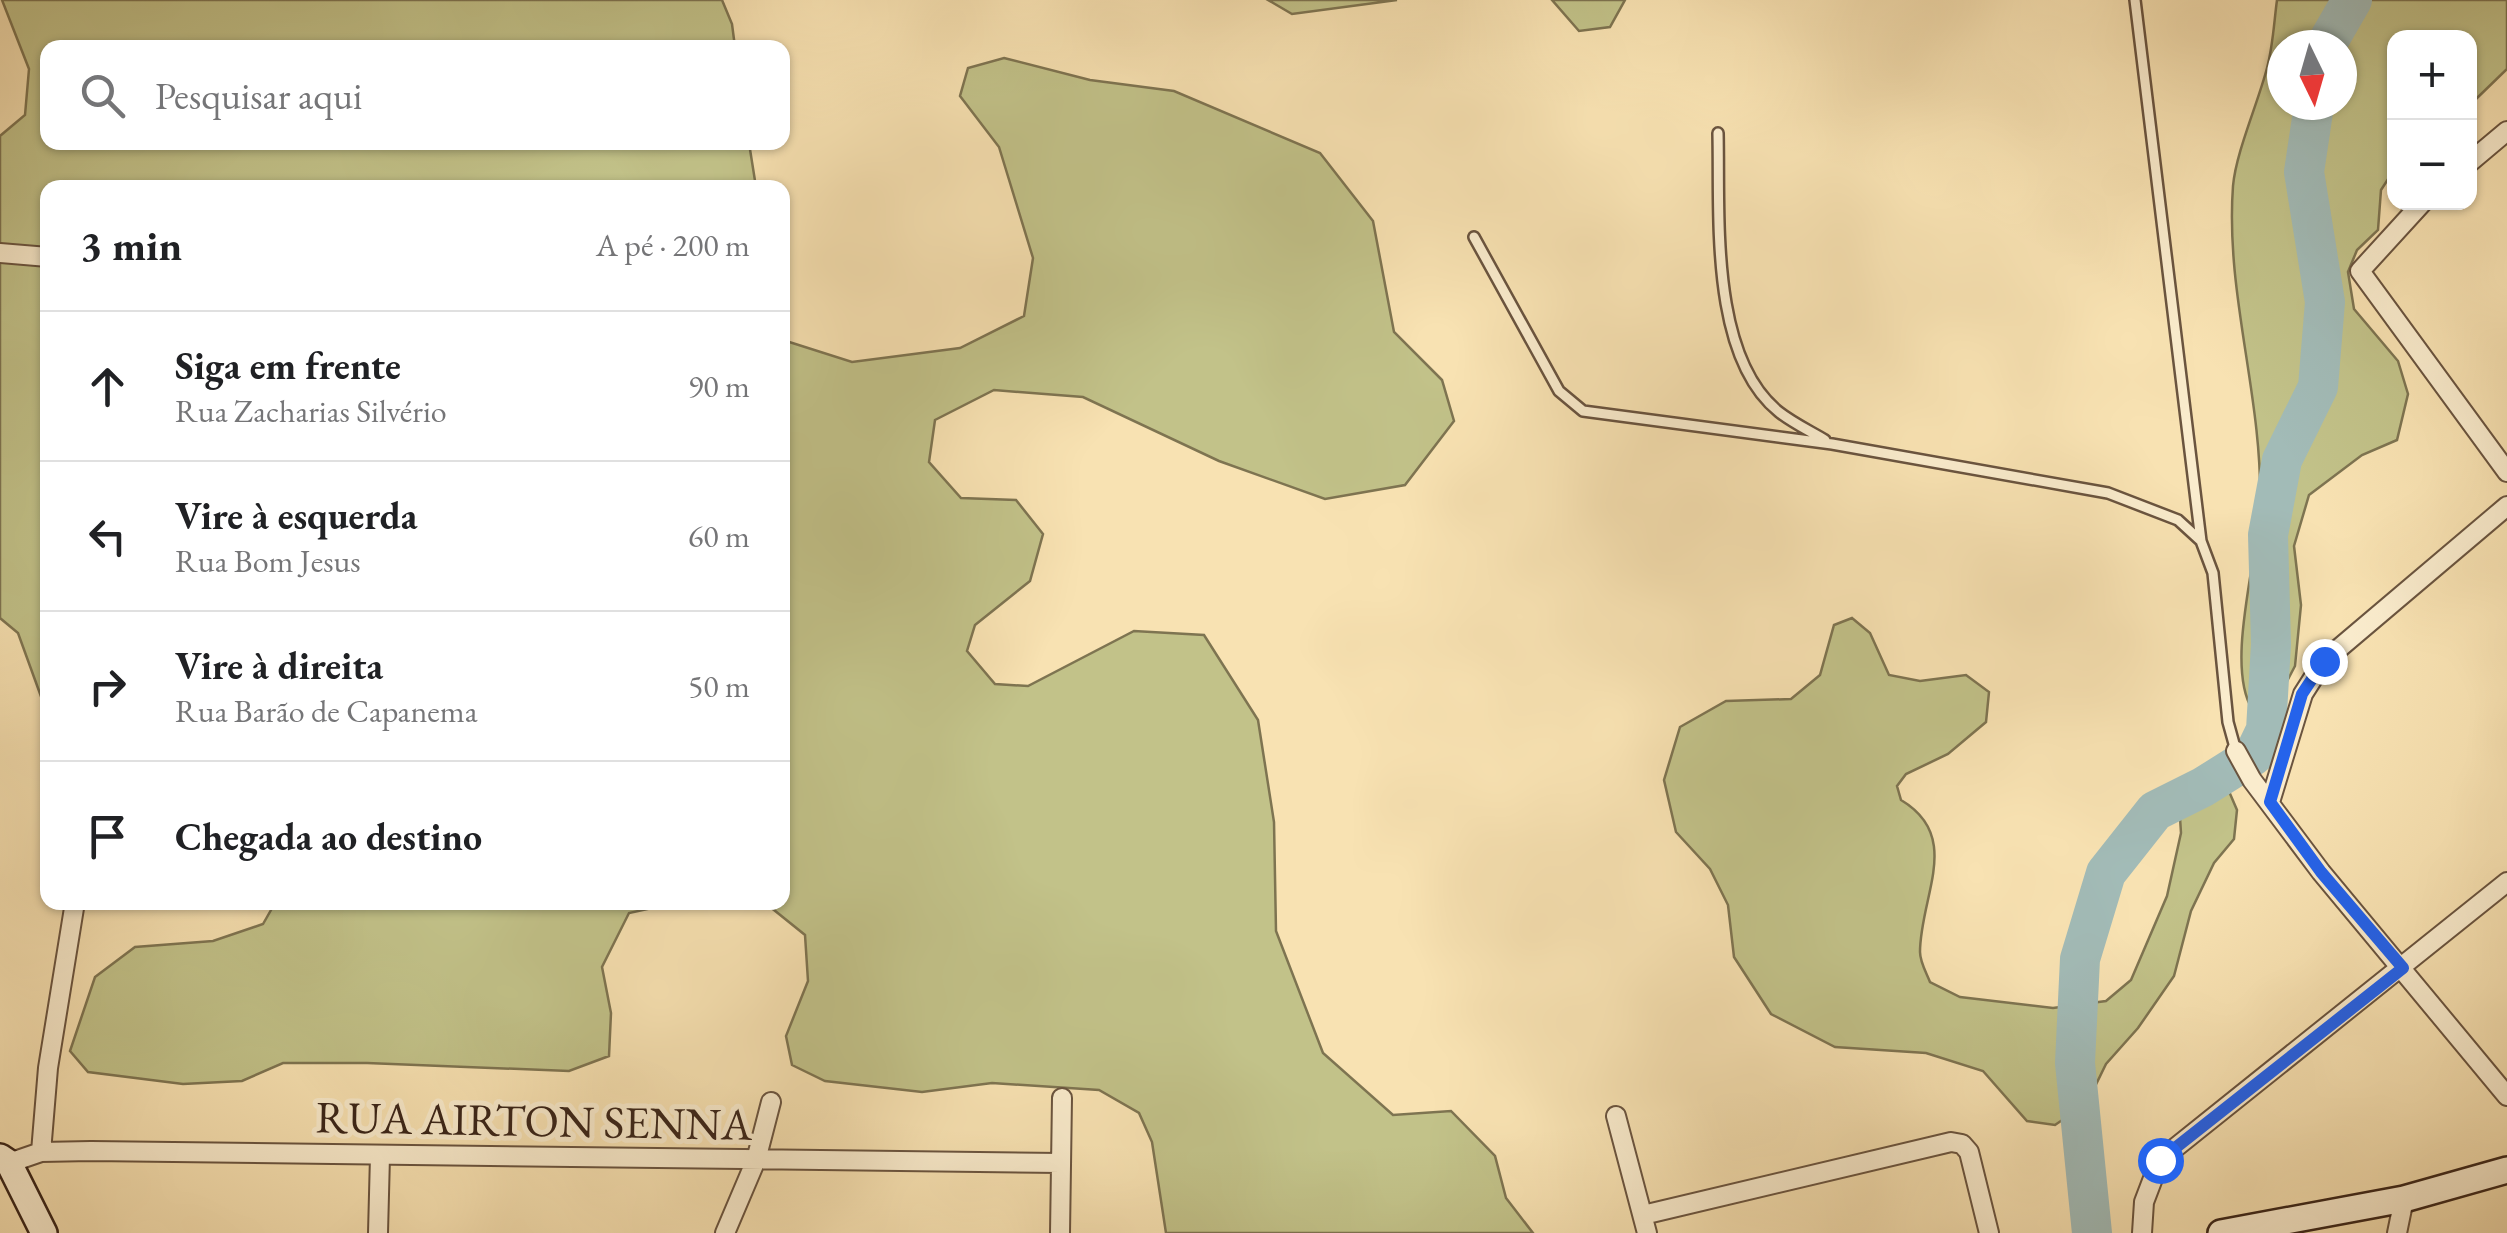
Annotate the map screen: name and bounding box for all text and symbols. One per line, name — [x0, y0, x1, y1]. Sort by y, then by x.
north arrow — [2267, 30, 2357, 120]
map controls — [2387, 30, 2477, 210]
button: + — [2387, 30, 2477, 120]
search box — [40, 40, 790, 150]
icon: search — [75, 68, 130, 123]
text: Pesquisar aqui — [155, 71, 362, 120]
button: − — [2387, 120, 2477, 210]
text: 3 min — [80, 218, 182, 273]
text: A pé · 200 m — [596, 224, 750, 266]
text: Siga em frente — [175, 341, 401, 390]
icon: ahead — [80, 359, 135, 414]
text: 90 m — [688, 365, 750, 407]
text: Rua Zacharias Silvério — [175, 390, 447, 432]
text: Vire à esquerda — [175, 491, 417, 540]
icon: left — [80, 509, 135, 564]
text: 60 m — [688, 515, 750, 557]
text: Rua Bom Jesus — [175, 540, 361, 582]
route end — [2302, 639, 2348, 685]
text: Vire à direita — [175, 641, 383, 690]
icon: right — [80, 659, 135, 714]
text: 50 m — [688, 665, 750, 707]
text: Rua Barão de Capanema — [175, 690, 477, 732]
icon: arrive — [80, 809, 135, 864]
text: Chegada ao destino — [175, 812, 482, 861]
street label: RUA AIRTON SENNA — [315, 1087, 754, 1153]
route start — [2138, 1138, 2184, 1184]

